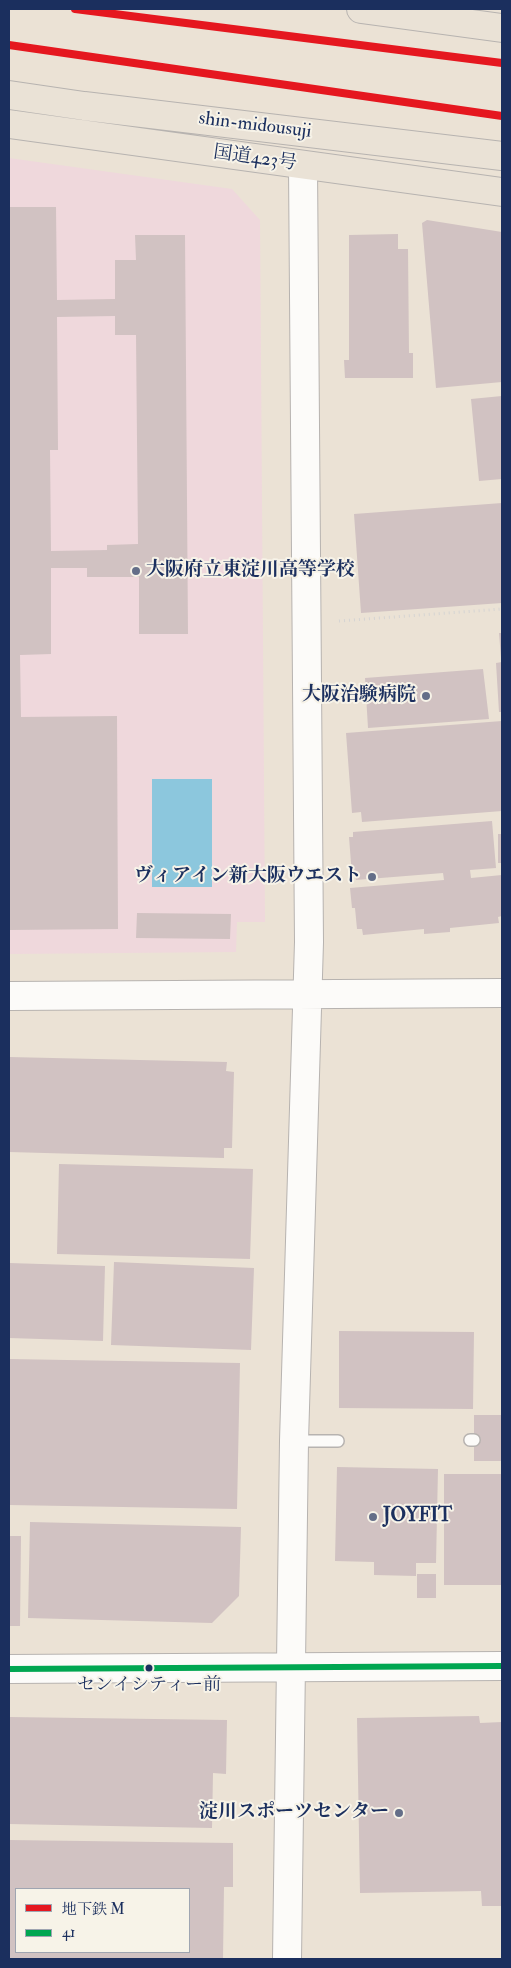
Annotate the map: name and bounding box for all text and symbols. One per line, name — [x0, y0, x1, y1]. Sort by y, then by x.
street label: shin-midousuji — [197, 108, 313, 144]
street label: 国道423号 — [212, 142, 298, 176]
place label: 大阪府立東淀川高等学校 — [146, 560, 355, 582]
marker: 大阪府立東淀川高等学校 — [130, 565, 142, 577]
place label: 大阪治験病院 — [302, 685, 416, 707]
marker: 大阪治験病院 — [420, 690, 432, 702]
place label: ヴィアイン新大阪ウエスト — [134, 866, 362, 888]
marker: ヴィアイン新大阪ウエスト — [366, 871, 378, 883]
place label: JOYFIT — [383, 1506, 452, 1528]
marker: JOYFIT — [367, 1511, 379, 1523]
marker: センイシティー前 — [144, 1663, 154, 1673]
place label: センイシティー前 — [77, 1675, 221, 1697]
place label: 淀川スポーツセンター — [199, 1802, 389, 1824]
marker: 淀川スポーツセンター — [393, 1807, 405, 1819]
legend — [15, 1888, 190, 1953]
text: 地下鉄 M — [62, 1900, 125, 1919]
text: 41 — [62, 1923, 75, 1942]

